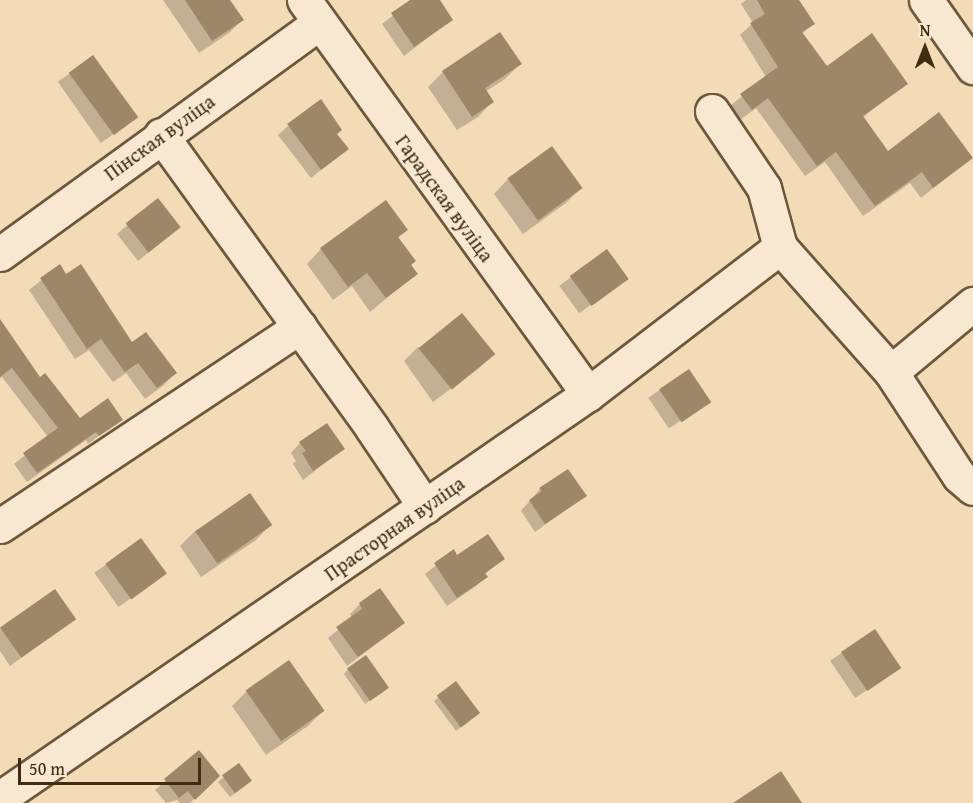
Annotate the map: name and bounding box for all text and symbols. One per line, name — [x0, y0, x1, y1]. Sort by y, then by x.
north arrow — [895, 18, 955, 78]
text: N — [920, 18, 930, 42]
street label: Пінская вуліца — [99, 89, 219, 185]
street label: Гарадская вуліца — [391, 130, 499, 266]
street label: Прасторная вуліца — [319, 471, 469, 585]
scale bar — [21, 746, 204, 784]
text: 50 m — [29, 755, 65, 782]

